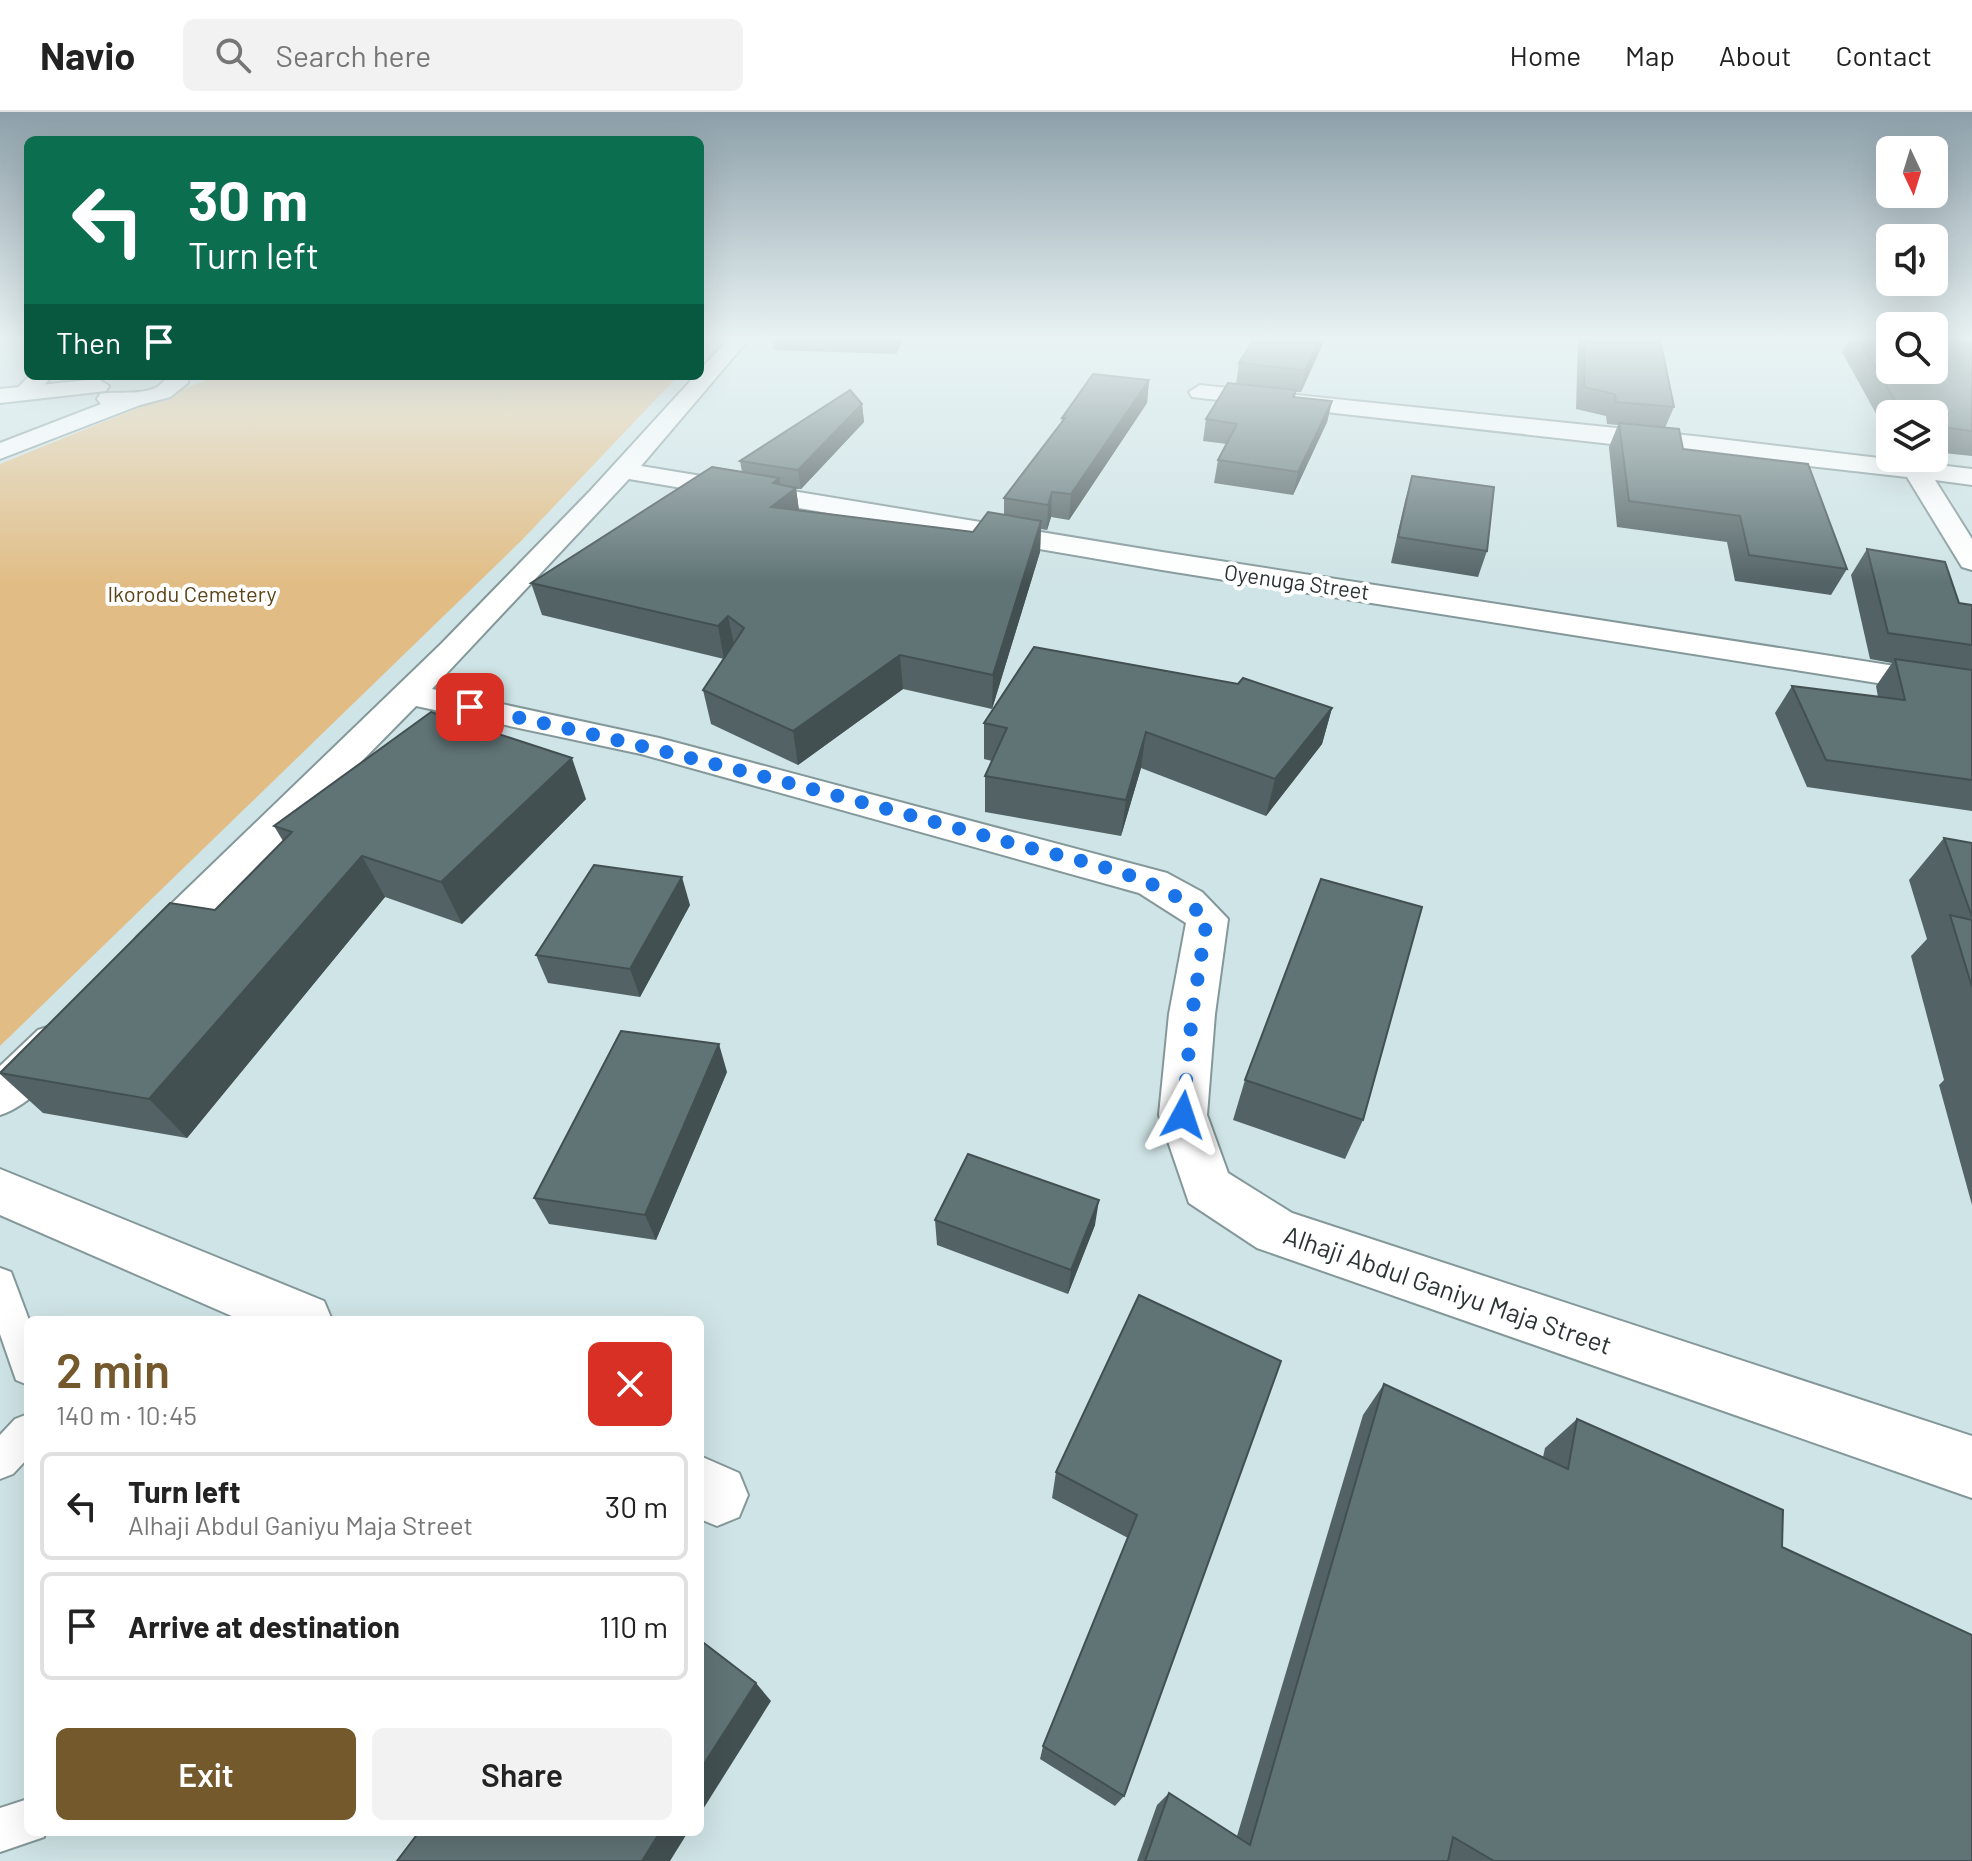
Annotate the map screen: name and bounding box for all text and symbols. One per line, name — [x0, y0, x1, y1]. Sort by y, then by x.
search box — [183, 19, 743, 91]
text: Navio — [40, 32, 135, 78]
icon: search — [211, 33, 255, 77]
text: Search here — [275, 37, 431, 73]
text: Home — [1510, 38, 1581, 72]
text: Map — [1625, 38, 1675, 72]
text: About — [1719, 38, 1791, 72]
text: Contact — [1835, 38, 1932, 72]
north arrow — [1876, 136, 1948, 208]
map controls — [1876, 136, 1948, 472]
text: 30 m — [188, 165, 308, 232]
icon: left — [56, 168, 160, 272]
button: sound — [1876, 224, 1948, 296]
text: Turn left — [188, 233, 319, 276]
button: search — [1876, 312, 1948, 384]
icon: arrive — [137, 320, 181, 364]
text: Then — [56, 324, 121, 360]
button: layers — [1876, 400, 1948, 472]
street label: Oyenuga Street — [1223, 558, 1371, 604]
park label: Ikorodu Cemetery — [107, 580, 277, 606]
pin — [436, 673, 504, 741]
icon: arrive — [448, 685, 492, 729]
position arrow — [1141, 1073, 1225, 1157]
street label: Alhaji Abdul Ganiyu Maja Street — [1280, 1218, 1616, 1360]
text: 2 min — [56, 1340, 170, 1398]
button: close — [588, 1342, 672, 1426]
text: 140 m · 10:45 — [56, 1399, 197, 1430]
text: Turn left — [128, 1473, 241, 1509]
icon: left — [60, 1484, 104, 1528]
text: 30 m — [605, 1488, 668, 1524]
text: Alhaji Abdul Ganiyu Maja Street — [128, 1509, 473, 1540]
icon: arrive — [60, 1604, 104, 1648]
text: Arrive at destination — [128, 1608, 400, 1644]
text: 110 m — [599, 1608, 668, 1644]
button: Exit — [56, 1728, 356, 1820]
button: Share — [372, 1728, 672, 1820]

